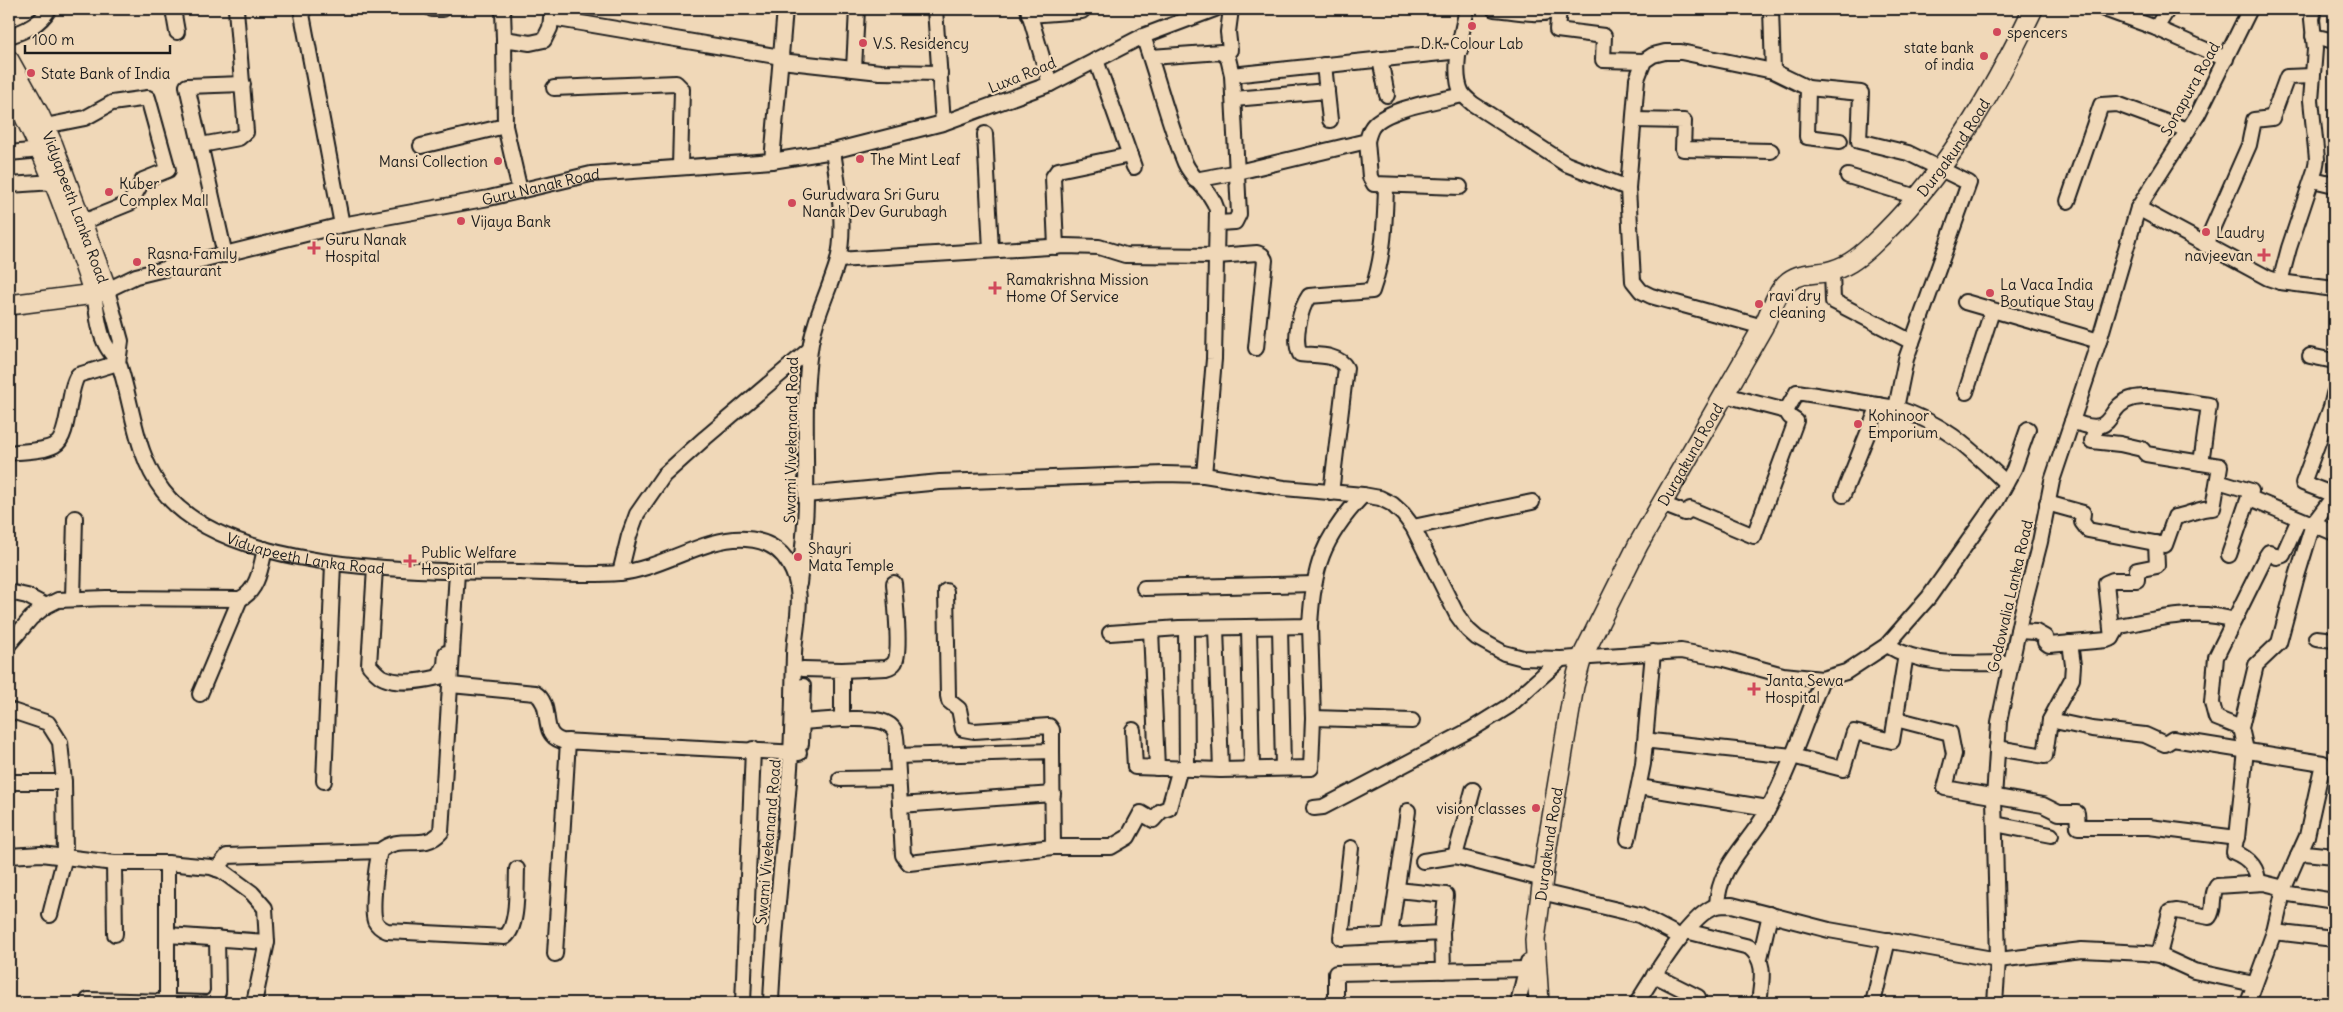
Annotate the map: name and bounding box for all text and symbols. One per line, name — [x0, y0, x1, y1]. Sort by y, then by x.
marker: D.K. Colour Lab — [1466, 20, 1478, 32]
scale bar — [25, 22, 170, 54]
place label: spencers — [2007, 23, 2068, 42]
marker: spencers — [1991, 26, 2003, 38]
text: 100 m — [32, 30, 74, 49]
place label: V.S. Residency — [873, 34, 969, 53]
place label: D.K. Colour Lab — [1421, 34, 1523, 53]
marker: V.S. Residency — [857, 37, 869, 49]
place label: state bank of india — [1904, 38, 1974, 74]
street label: Sonapura Road — [2156, 39, 2224, 139]
marker: state bank of india — [1978, 50, 1990, 62]
street label: Luxa Road — [985, 53, 1059, 97]
place label: State Bank of India — [41, 64, 171, 83]
marker: State Bank of India — [25, 67, 37, 79]
street label: Durgakund Road — [1913, 95, 1994, 200]
street label: Vidyapeeth Lanka Road — [38, 128, 113, 286]
place label: The Mint Leaf — [870, 150, 961, 169]
place label: Mansi Collection — [379, 152, 488, 171]
marker: The Mint Leaf — [854, 153, 866, 165]
marker: Mansi Collection — [492, 155, 504, 167]
street label: Guru Nanak Road — [480, 164, 600, 209]
place label: Kuber Complex Mall — [119, 174, 209, 210]
place label: Gurudwara Sri Guru Nanak Dev Gurubagh — [802, 185, 947, 221]
marker: Kuber Complex Mall — [103, 186, 115, 198]
marker: Gurudwara Sri Guru Nanak Dev Gurubagh — [786, 197, 798, 209]
place label: Vijaya Bank — [471, 212, 551, 231]
marker: Vijaya Bank — [455, 215, 467, 227]
place label: Laudry — [2216, 223, 2265, 242]
marker: Laudry — [2200, 226, 2212, 238]
place label: Guru Nanak Hospital — [325, 230, 407, 266]
marker: Guru Nanak Hospital — [307, 241, 321, 255]
place label: Rasna Family Restaurant — [147, 244, 237, 280]
place label: navjeevan — [2185, 246, 2253, 265]
marker: navjeevan — [2257, 248, 2271, 262]
marker: Rasna Family Restaurant — [131, 256, 143, 268]
place label: Ramakrishna Mission Home Of Service — [1006, 270, 1149, 306]
place label: La Vaca India Boutique Stay — [2000, 275, 2094, 311]
marker: Ramakrishna Mission Home Of Service — [988, 281, 1002, 295]
place label: ravi dry cleaning — [1769, 286, 1826, 322]
marker: La Vaca India Boutique Stay — [1984, 287, 1996, 299]
marker: ravi dry cleaning — [1753, 298, 1765, 310]
street label: Swami Vivekanand Road — [780, 357, 802, 523]
street label: Durgakund Road — [1653, 400, 1727, 509]
place label: Kohinoor Emporium — [1868, 406, 1938, 442]
marker: Kohinoor Emporium — [1852, 418, 1864, 430]
street label: Godowalia Lanka Road — [1983, 518, 2037, 674]
street label: Vidyapeeth Lanka Road — [224, 528, 385, 578]
place label: Shayri Mata Temple — [808, 539, 894, 575]
place label: Public Welfare Hospital — [421, 543, 517, 579]
marker: Shayri Mata Temple — [792, 551, 804, 563]
marker: Public Welfare Hospital — [403, 554, 417, 568]
place label: Janta Sewa Hospital — [1765, 671, 1844, 707]
marker: Janta Sewa Hospital — [1747, 682, 1761, 696]
street label: Swami Vivekanand Road — [751, 758, 785, 926]
street label: Durgakund Road — [1531, 785, 1566, 902]
place label: vision classes — [1436, 799, 1526, 818]
marker: vision classes — [1530, 802, 1542, 814]

